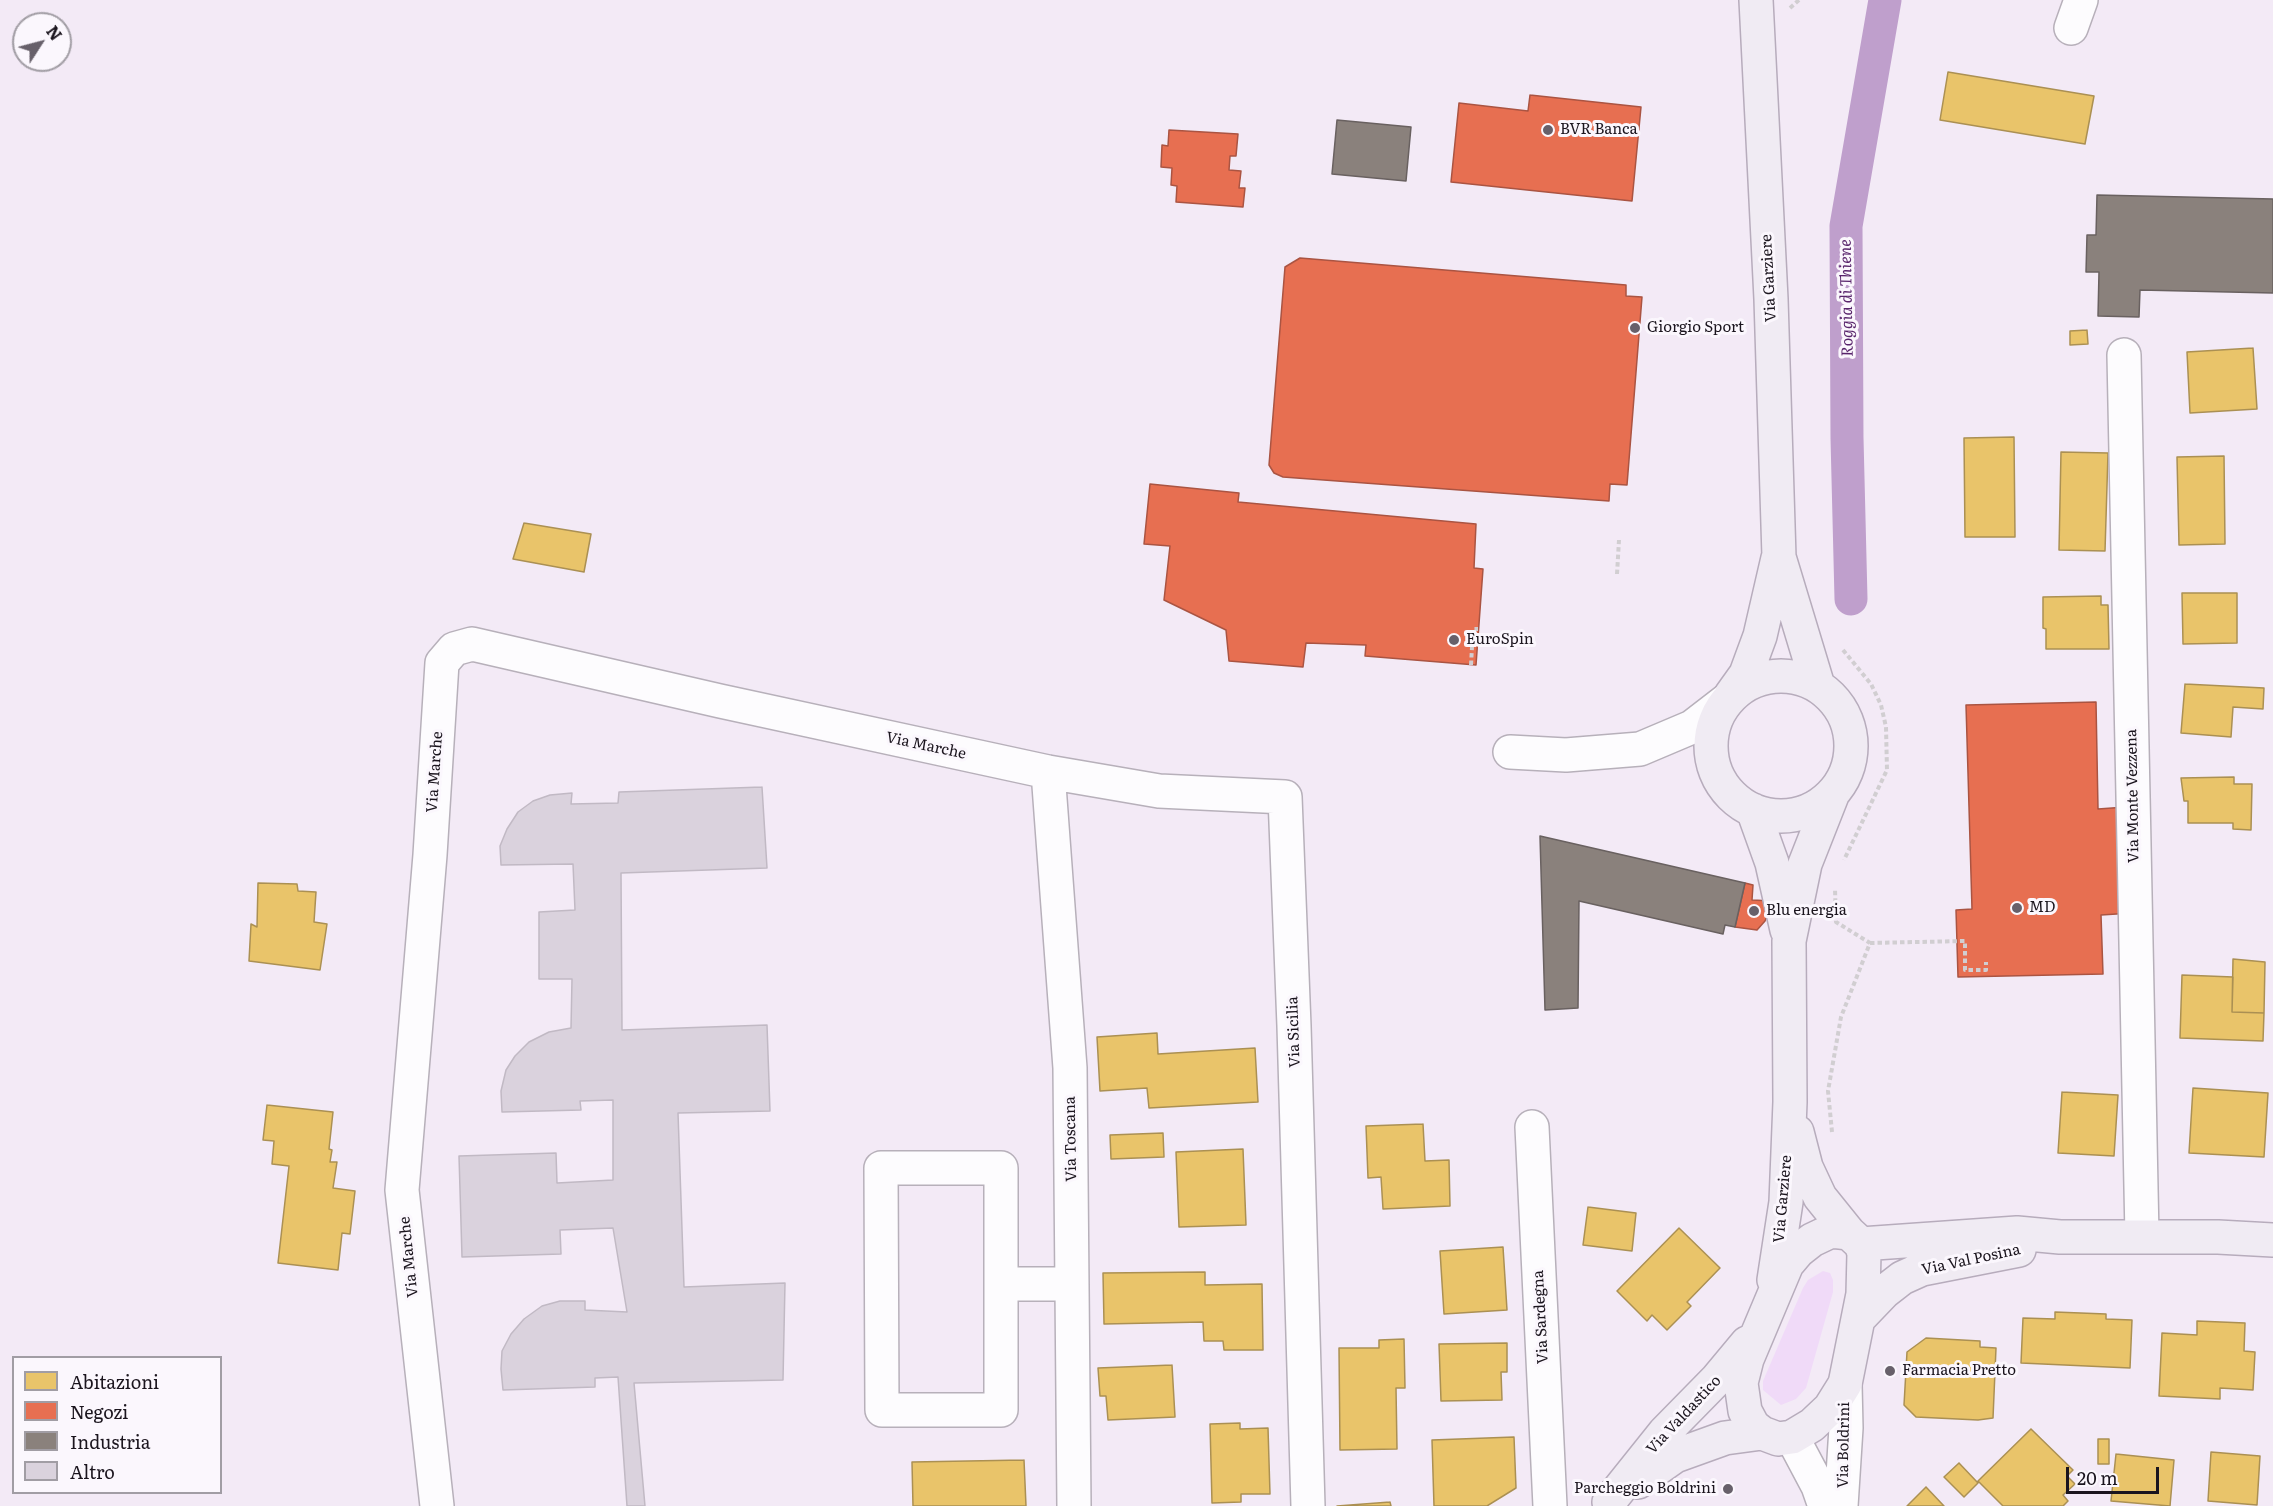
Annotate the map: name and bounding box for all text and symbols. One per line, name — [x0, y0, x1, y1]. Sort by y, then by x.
north arrow — [12, 12, 72, 72]
text: N — [41, 20, 69, 45]
place label: BVR Banca — [1560, 121, 1638, 139]
marker: BVR Banca — [1541, 123, 1555, 137]
street label: Via Garziere — [1758, 234, 1780, 322]
water label: Roggia di Thiene — [1836, 239, 1858, 357]
place label: Giorgio Sport — [1647, 319, 1744, 337]
marker: Giorgio Sport — [1628, 321, 1642, 335]
place label: EuroSpin — [1466, 631, 1534, 649]
marker: EuroSpin — [1447, 633, 1461, 647]
street label: Via Marche — [884, 729, 968, 763]
street label: Via Monte Vezzena — [2123, 729, 2143, 863]
street label: Via Marche — [423, 731, 447, 813]
place label: MD — [2029, 899, 2056, 917]
marker: MD — [2010, 901, 2024, 915]
place label: Blu energia — [1766, 902, 1847, 920]
marker: Blu energia — [1747, 904, 1761, 918]
street label: Via Sicilia — [1284, 996, 1304, 1068]
street label: Via Toscana — [1061, 1096, 1081, 1182]
street label: Via Garziere — [1770, 1154, 1796, 1244]
street label: Via Marche — [396, 1215, 422, 1299]
street label: Via Val Posina — [1920, 1241, 2022, 1279]
street label: Via Sardegna — [1530, 1270, 1552, 1364]
legend — [12, 1356, 222, 1494]
place label: Farmacia Pretto — [1902, 1362, 2016, 1380]
marker: Farmacia Pretto — [1883, 1364, 1897, 1378]
text: Abitazioni — [70, 1368, 159, 1395]
street label: Via Valdastico — [1643, 1372, 1725, 1458]
text: Negozi — [70, 1398, 128, 1425]
street label: Via Boldrini — [1834, 1402, 1854, 1488]
text: Industria — [70, 1428, 150, 1455]
scale bar — [2069, 1455, 2162, 1493]
text: Altro — [70, 1458, 115, 1485]
text: 20 m — [2077, 1464, 2118, 1491]
place label: Parcheggio Boldrini — [1574, 1480, 1716, 1498]
marker: Parcheggio Boldrini — [1721, 1482, 1735, 1496]

